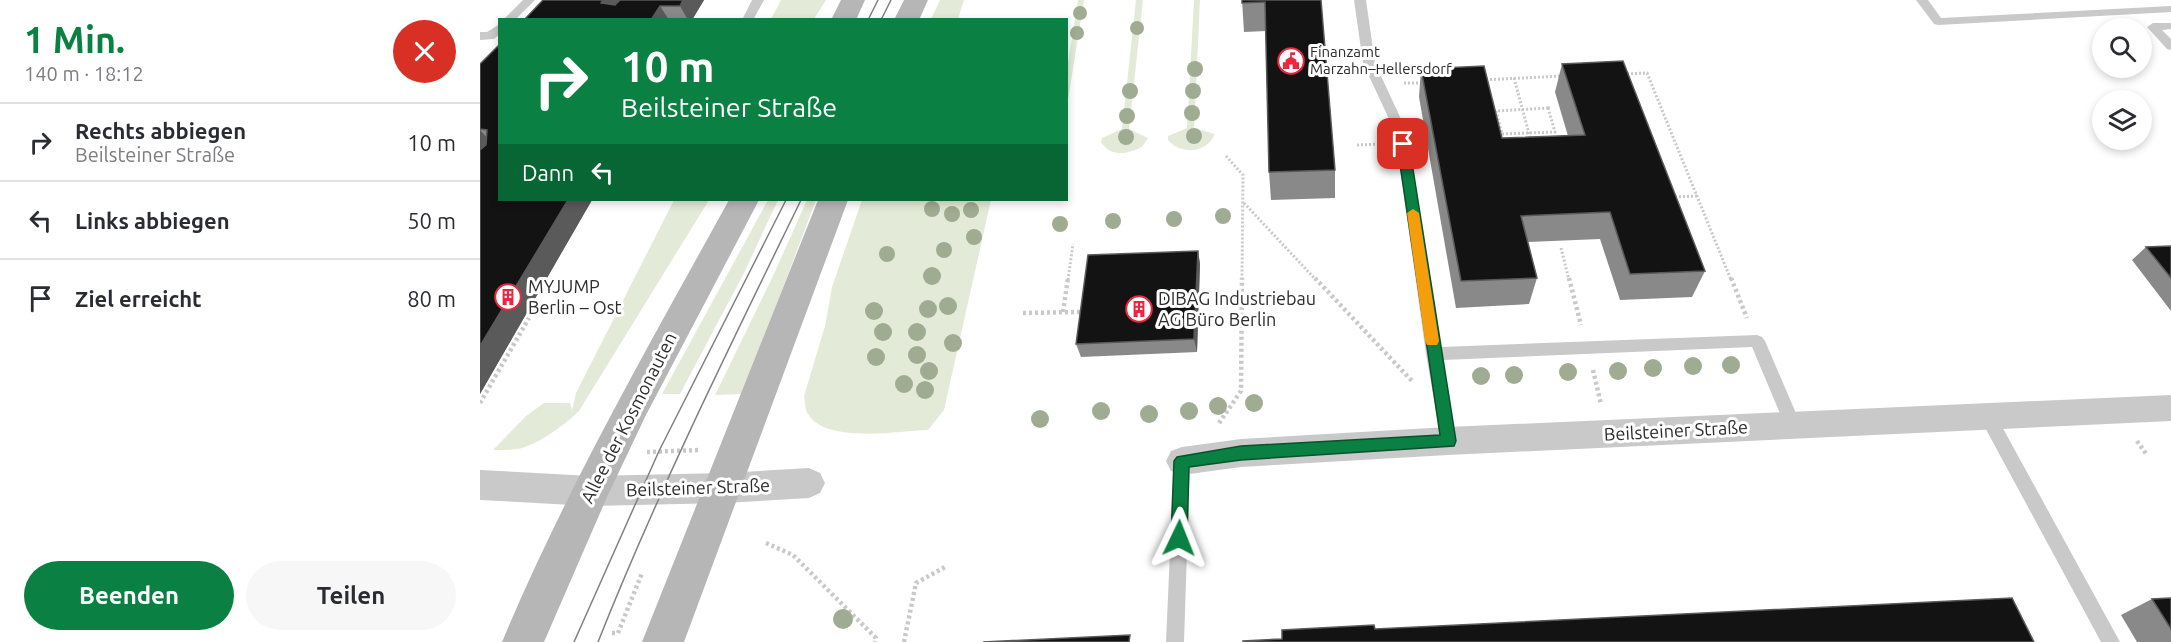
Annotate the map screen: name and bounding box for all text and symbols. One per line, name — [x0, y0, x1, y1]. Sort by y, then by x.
map controls — [2092, 18, 2152, 150]
button: search — [2092, 18, 2152, 78]
text: 1 Min. — [24, 19, 125, 60]
button: close — [393, 20, 456, 83]
icon: right — [522, 42, 600, 120]
text: 10 m — [621, 43, 715, 90]
place label: Finanzamt Marzahn–Hellersdorf — [1310, 43, 1452, 77]
public building icon: Finanzamt Marzahn–Hellersdorf — [1276, 46, 1306, 76]
text: 140 m · 18:12 — [24, 62, 144, 85]
button: layers — [2092, 90, 2152, 150]
text: Beilsteiner Straße — [621, 92, 837, 122]
text: Rechts abbiegen — [75, 118, 246, 143]
pin — [1377, 118, 1428, 169]
icon: right — [24, 126, 57, 159]
icon: arrive — [1386, 127, 1419, 160]
text: 10 m — [407, 130, 456, 155]
text: Beilsteiner Straße — [75, 143, 235, 166]
icon: left — [586, 156, 619, 189]
text: Dann — [522, 160, 574, 185]
icon: left — [24, 204, 57, 237]
text: Links abbiegen — [75, 208, 230, 233]
text: 50 m — [407, 208, 456, 233]
place label: MYJUMP Berlin – Ost — [528, 276, 622, 317]
icon: arrive — [24, 282, 57, 315]
building icon: MYJUMP Berlin – Ost — [493, 282, 523, 312]
text: Ziel erreicht — [75, 286, 202, 311]
text: 80 m — [407, 286, 456, 311]
place label: DIBAG Industriebau AG Büro Berlin — [1158, 288, 1316, 329]
building icon: DIBAG Industriebau AG Büro Berlin — [1124, 294, 1154, 324]
street label: Allee der Kosmonauten — [576, 329, 680, 506]
street label: Beilsteiner Straße — [1603, 416, 1748, 444]
street label: Beilsteiner Straße — [626, 474, 770, 500]
position arrow — [1147, 506, 1211, 570]
button: Beenden — [24, 561, 234, 630]
button: Teilen — [246, 561, 456, 630]

